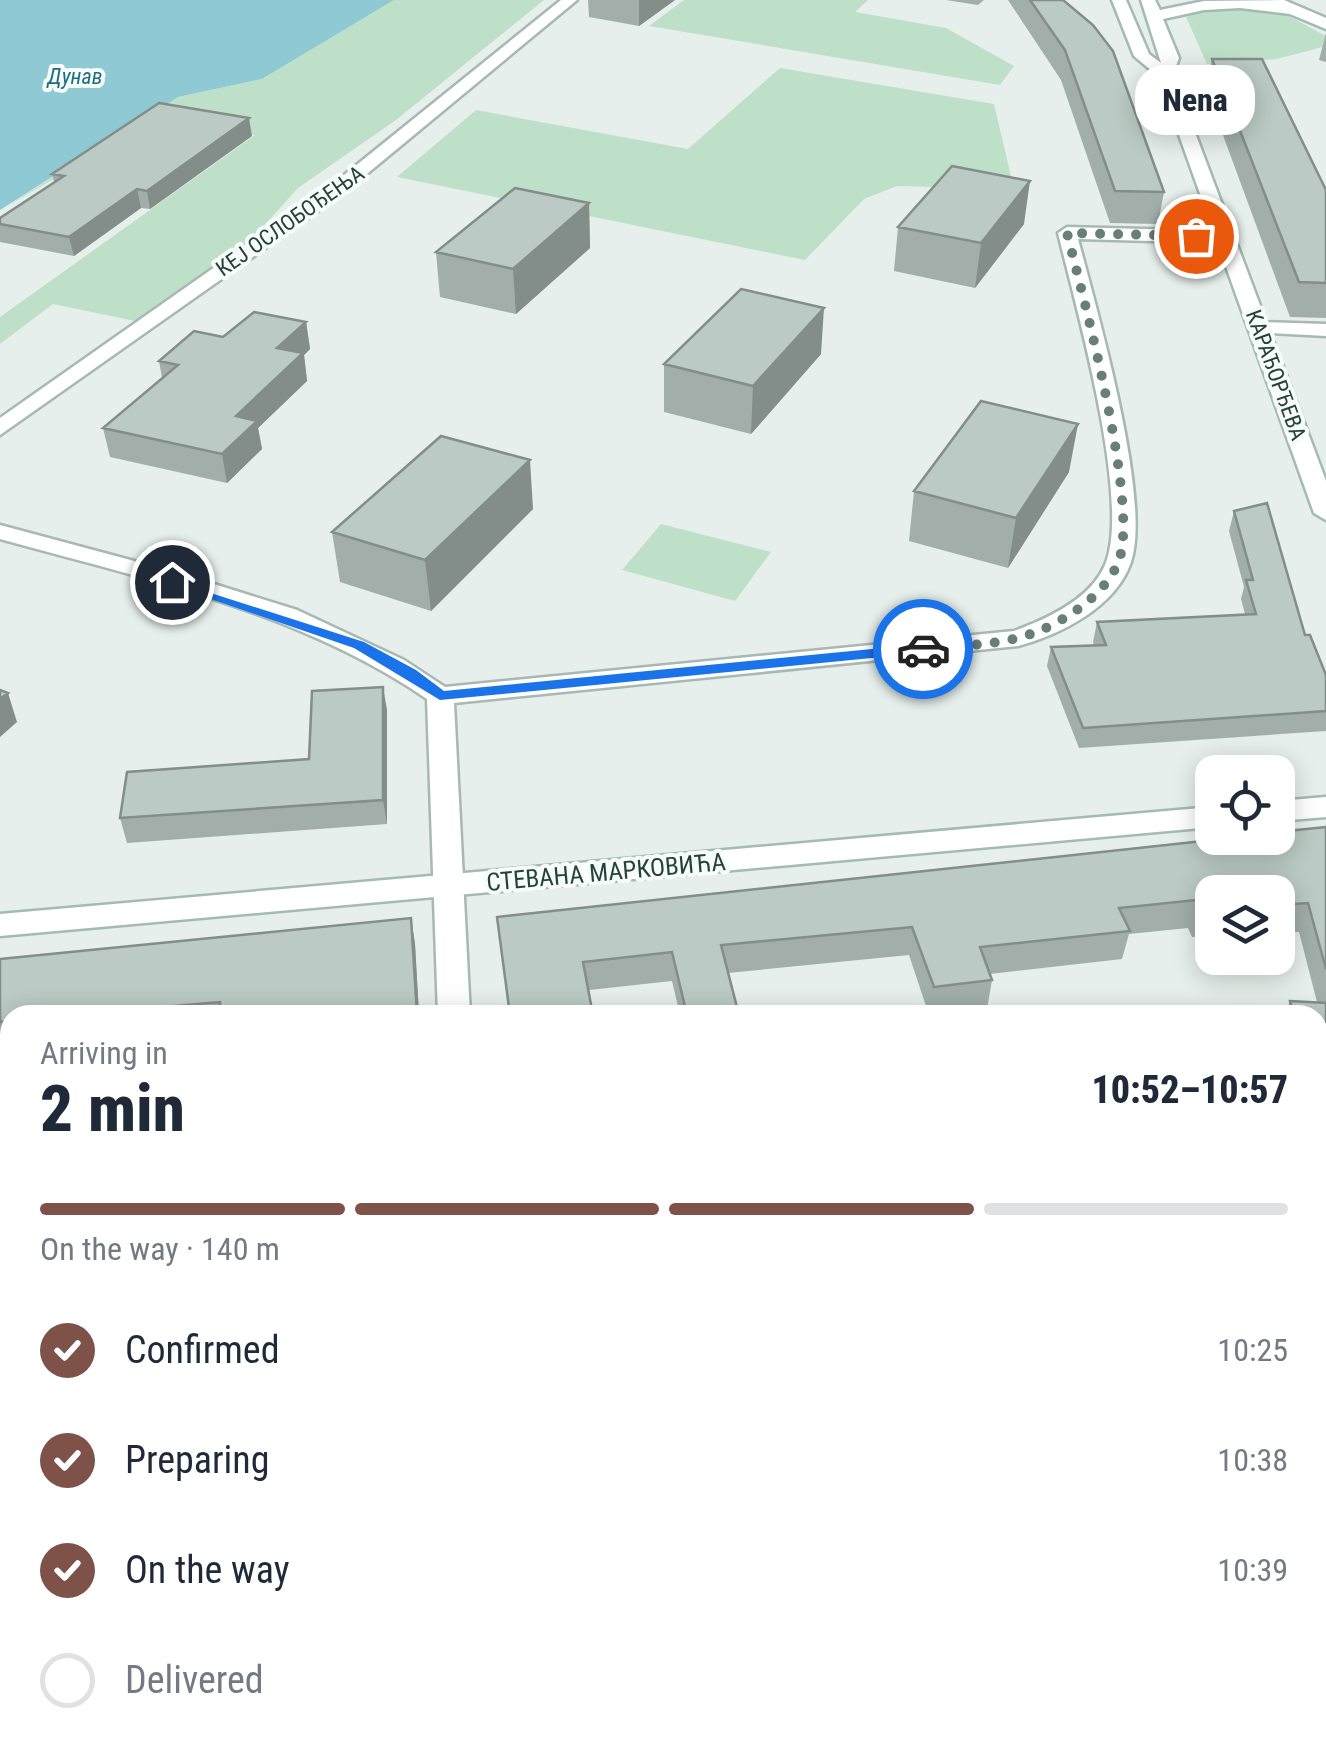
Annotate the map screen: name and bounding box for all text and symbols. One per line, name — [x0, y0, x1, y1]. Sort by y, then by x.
water label: Дунав — [46, 64, 102, 89]
callout: Nena — [1136, 66, 1256, 136]
text: Nena — [1162, 81, 1228, 119]
street label: КЕЈ ОСЛОБОЂЕЊА — [211, 160, 369, 281]
pin — [1154, 194, 1239, 279]
icon: bag — [1169, 209, 1224, 264]
street label: КАРАЂОРЂЕВА — [1241, 306, 1311, 444]
pin — [130, 540, 215, 625]
icon: home — [145, 555, 200, 610]
courier — [873, 599, 973, 699]
icon: car — [896, 622, 951, 677]
map controls — [1195, 755, 1295, 975]
button: locate — [1195, 755, 1295, 855]
street label: СТЕВАНА МАРКОВИЋА — [485, 847, 727, 897]
button: layers — [1195, 875, 1295, 975]
text: Arriving in — [40, 1034, 168, 1072]
text: 10:52–10:57 — [1091, 1068, 1288, 1112]
text: 2 min — [40, 1071, 185, 1147]
text: On the way · 140 m — [40, 1230, 280, 1268]
icon: check — [40, 1323, 95, 1378]
text: Confirmed — [125, 1328, 280, 1372]
text: 10:25 — [1217, 1331, 1288, 1369]
icon: check — [40, 1433, 95, 1488]
text: Preparing — [125, 1438, 270, 1482]
text: 10:38 — [1217, 1441, 1288, 1479]
icon: check — [40, 1543, 95, 1598]
text: On the way — [125, 1548, 290, 1592]
text: 10:39 — [1217, 1551, 1288, 1589]
text: Delivered — [125, 1658, 264, 1702]

